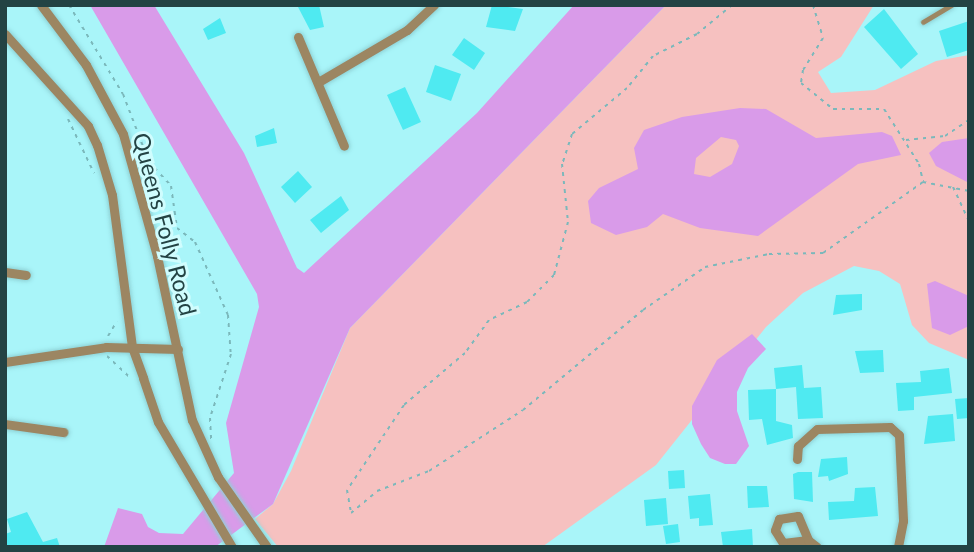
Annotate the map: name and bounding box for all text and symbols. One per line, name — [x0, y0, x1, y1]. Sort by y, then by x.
street label: Queens Folly Road — [127, 129, 203, 319]

